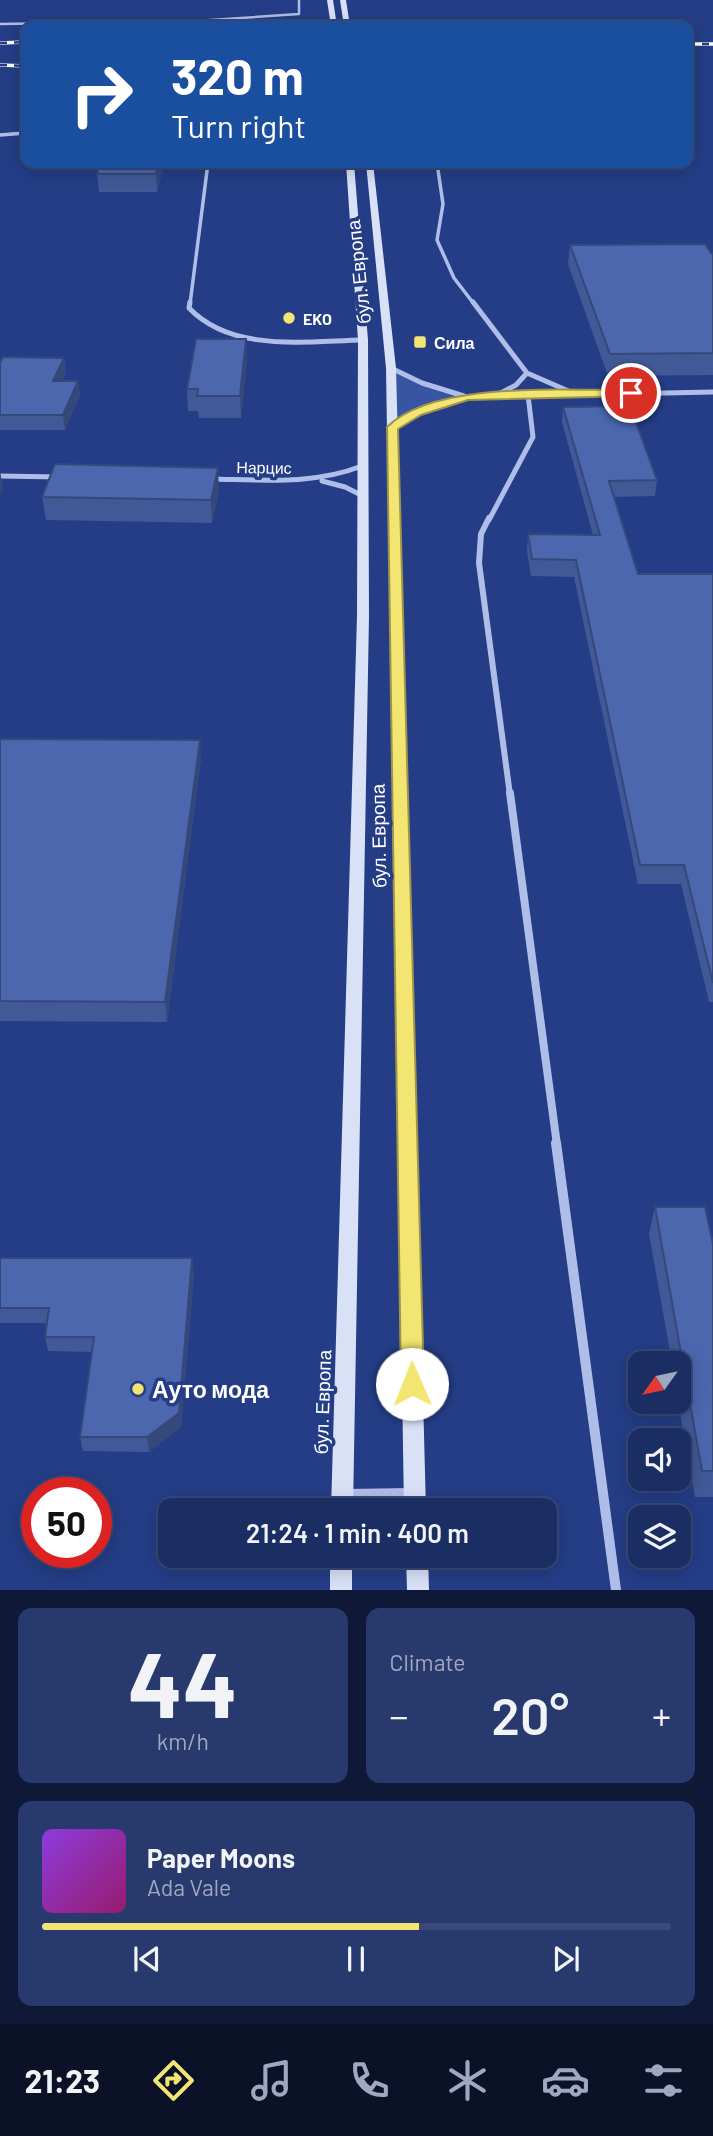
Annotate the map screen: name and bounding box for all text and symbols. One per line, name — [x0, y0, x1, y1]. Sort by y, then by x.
text: 320 m — [171, 46, 304, 105]
icon: right — [56, 49, 147, 140]
text: Turn right — [171, 106, 306, 144]
street label: бул. Европа — [341, 218, 375, 325]
place label: EKO — [303, 309, 332, 328]
marker: EKO — [281, 310, 297, 326]
place label: Сила — [434, 333, 475, 352]
marker: Сила — [412, 334, 428, 350]
pin — [601, 363, 661, 423]
icon: arrive — [612, 374, 650, 412]
street label: Нарцис — [236, 457, 292, 477]
street label: бул. Европа — [366, 783, 390, 888]
position arrow — [375, 1347, 449, 1421]
street label: бул. Европа — [309, 1349, 335, 1455]
north arrow — [628, 1351, 691, 1414]
map controls — [628, 1351, 691, 1568]
place label: Ауто мода — [152, 1375, 269, 1403]
marker: Ауто мода — [130, 1381, 146, 1397]
button: sound — [628, 1428, 691, 1491]
speed limit sign: 50 — [21, 1477, 112, 1568]
button: layers — [628, 1505, 691, 1568]
text: 21:24 · 1 min · 400 m — [246, 1517, 469, 1548]
text: 44 — [128, 1627, 238, 1736]
text: Climate — [390, 1648, 466, 1676]
text: 20° — [491, 1683, 569, 1745]
text: − — [390, 1692, 409, 1738]
text: + — [652, 1692, 671, 1738]
text: km/h — [157, 1727, 209, 1755]
text: Paper Moons — [147, 1842, 295, 1873]
text: Ada Vale — [147, 1873, 231, 1901]
icon: previous — [128, 1940, 166, 1978]
icon: pause — [337, 1940, 375, 1978]
icon: next — [547, 1940, 585, 1978]
icon: directions — [149, 2056, 198, 2105]
icon: music — [247, 2056, 296, 2105]
icon: phone — [345, 2056, 394, 2105]
icon: climate — [443, 2056, 492, 2105]
icon: car — [541, 2056, 590, 2105]
icon: filters — [639, 2056, 688, 2105]
text: 21:23 — [25, 2061, 100, 2099]

